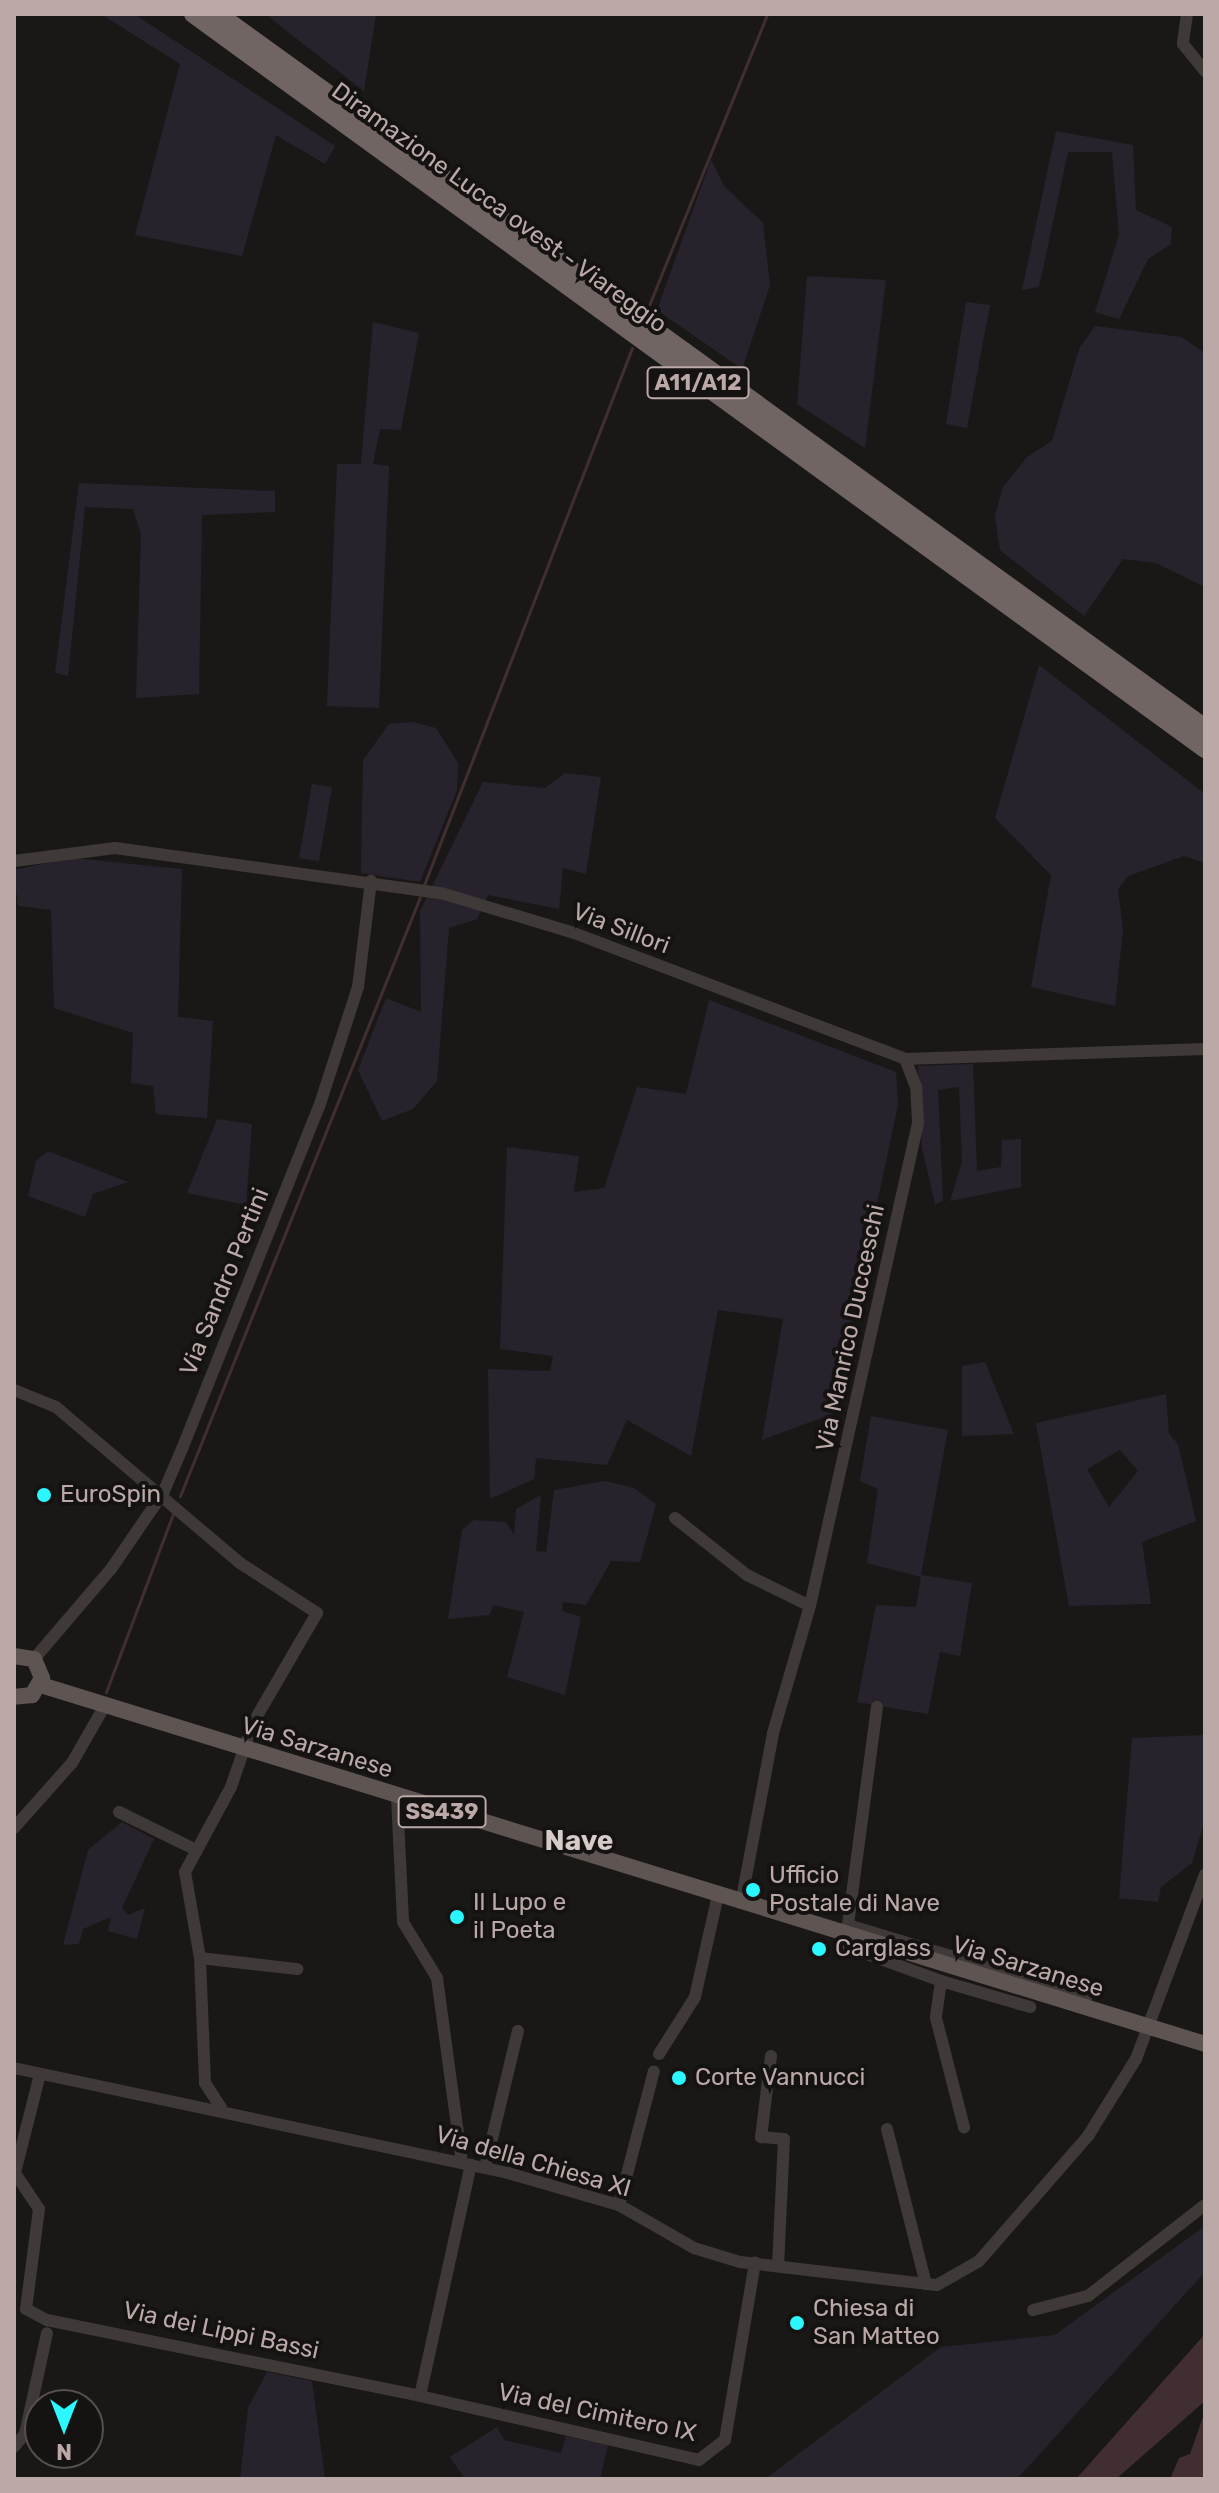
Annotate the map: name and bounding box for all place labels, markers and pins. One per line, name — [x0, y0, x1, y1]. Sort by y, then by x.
place label: EuroSpin — [60, 1481, 161, 1509]
marker: EuroSpin — [35, 1486, 53, 1504]
place label: Ufficio Postale di Nave — [769, 1862, 940, 1918]
marker: Ufficio Postale di Nave — [744, 1881, 762, 1899]
place label: Il Lupo e il Poeta — [473, 1889, 566, 1945]
marker: Il Lupo e il Poeta — [448, 1908, 466, 1926]
place label: Carglass — [835, 1935, 931, 1963]
marker: Carglass — [810, 1940, 828, 1958]
place label: Corte Vannucci — [695, 2064, 866, 2092]
marker: Corte Vannucci — [670, 2069, 688, 2087]
place label: Chiesa di San Matteo — [813, 2295, 940, 2351]
marker: Chiesa di San Matteo — [788, 2314, 806, 2332]

